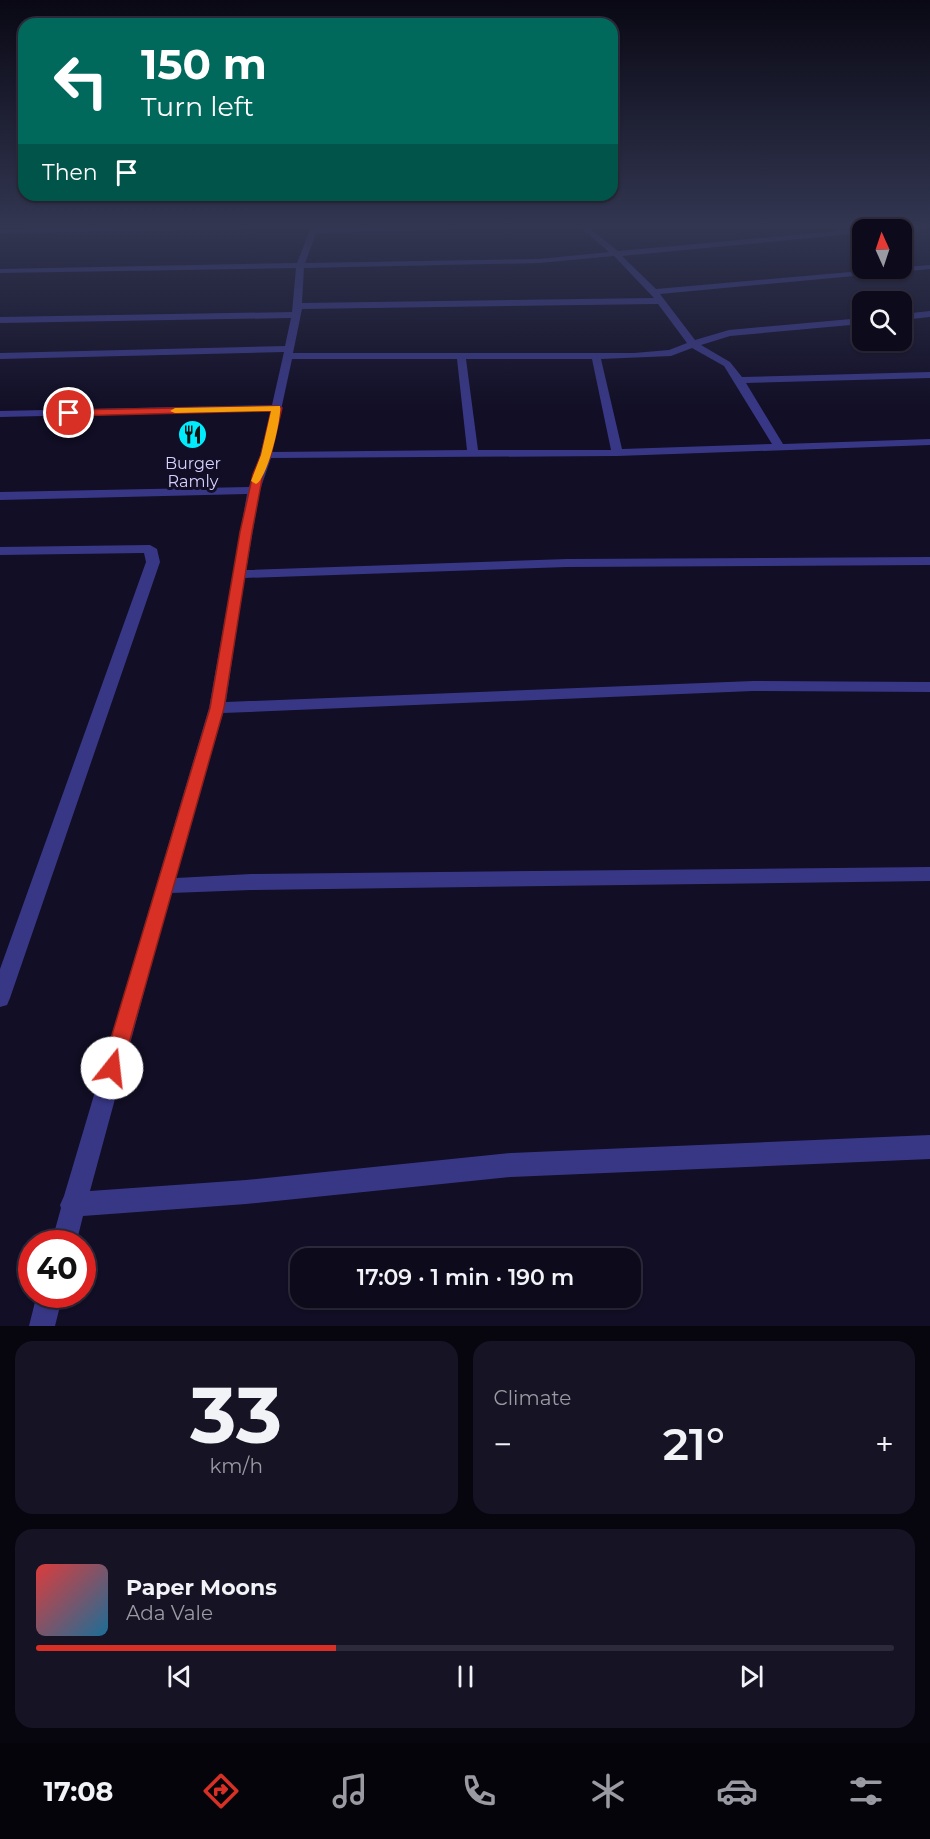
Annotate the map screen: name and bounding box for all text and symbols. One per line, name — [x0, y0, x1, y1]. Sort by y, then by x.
text: 150 m — [141, 38, 267, 90]
icon: left — [42, 42, 120, 120]
text: Turn left — [141, 90, 254, 123]
icon: arrive — [110, 156, 143, 189]
text: Then — [42, 159, 98, 186]
north arrow — [852, 219, 912, 279]
map controls — [852, 219, 912, 351]
button: search — [852, 291, 912, 351]
pin — [43, 387, 94, 438]
icon: arrive — [52, 396, 85, 429]
restaurant icon: Burger Ramly — [177, 419, 209, 451]
place label: Burger Ramly — [165, 454, 221, 491]
position arrow — [80, 1036, 144, 1100]
speed limit sign: 40 — [18, 1230, 96, 1308]
text: 17:09 · 1 min · 190 m — [357, 1264, 574, 1291]
text: 33 — [190, 1367, 282, 1463]
text: Climate — [494, 1386, 571, 1410]
text: 21° — [663, 1416, 725, 1471]
text: − — [494, 1424, 512, 1464]
text: + — [875, 1424, 894, 1464]
text: km/h — [210, 1454, 263, 1478]
text: Paper Moons — [126, 1574, 277, 1601]
text: Ada Vale — [126, 1601, 213, 1625]
icon: previous — [163, 1660, 196, 1693]
icon: pause — [449, 1660, 482, 1693]
icon: next — [735, 1660, 768, 1693]
icon: directions — [200, 1770, 242, 1812]
icon: music — [329, 1770, 371, 1812]
icon: phone — [458, 1770, 500, 1812]
icon: climate — [587, 1770, 629, 1812]
icon: car — [716, 1770, 758, 1812]
icon: filters — [845, 1770, 887, 1812]
text: 17:08 — [43, 1775, 113, 1808]

